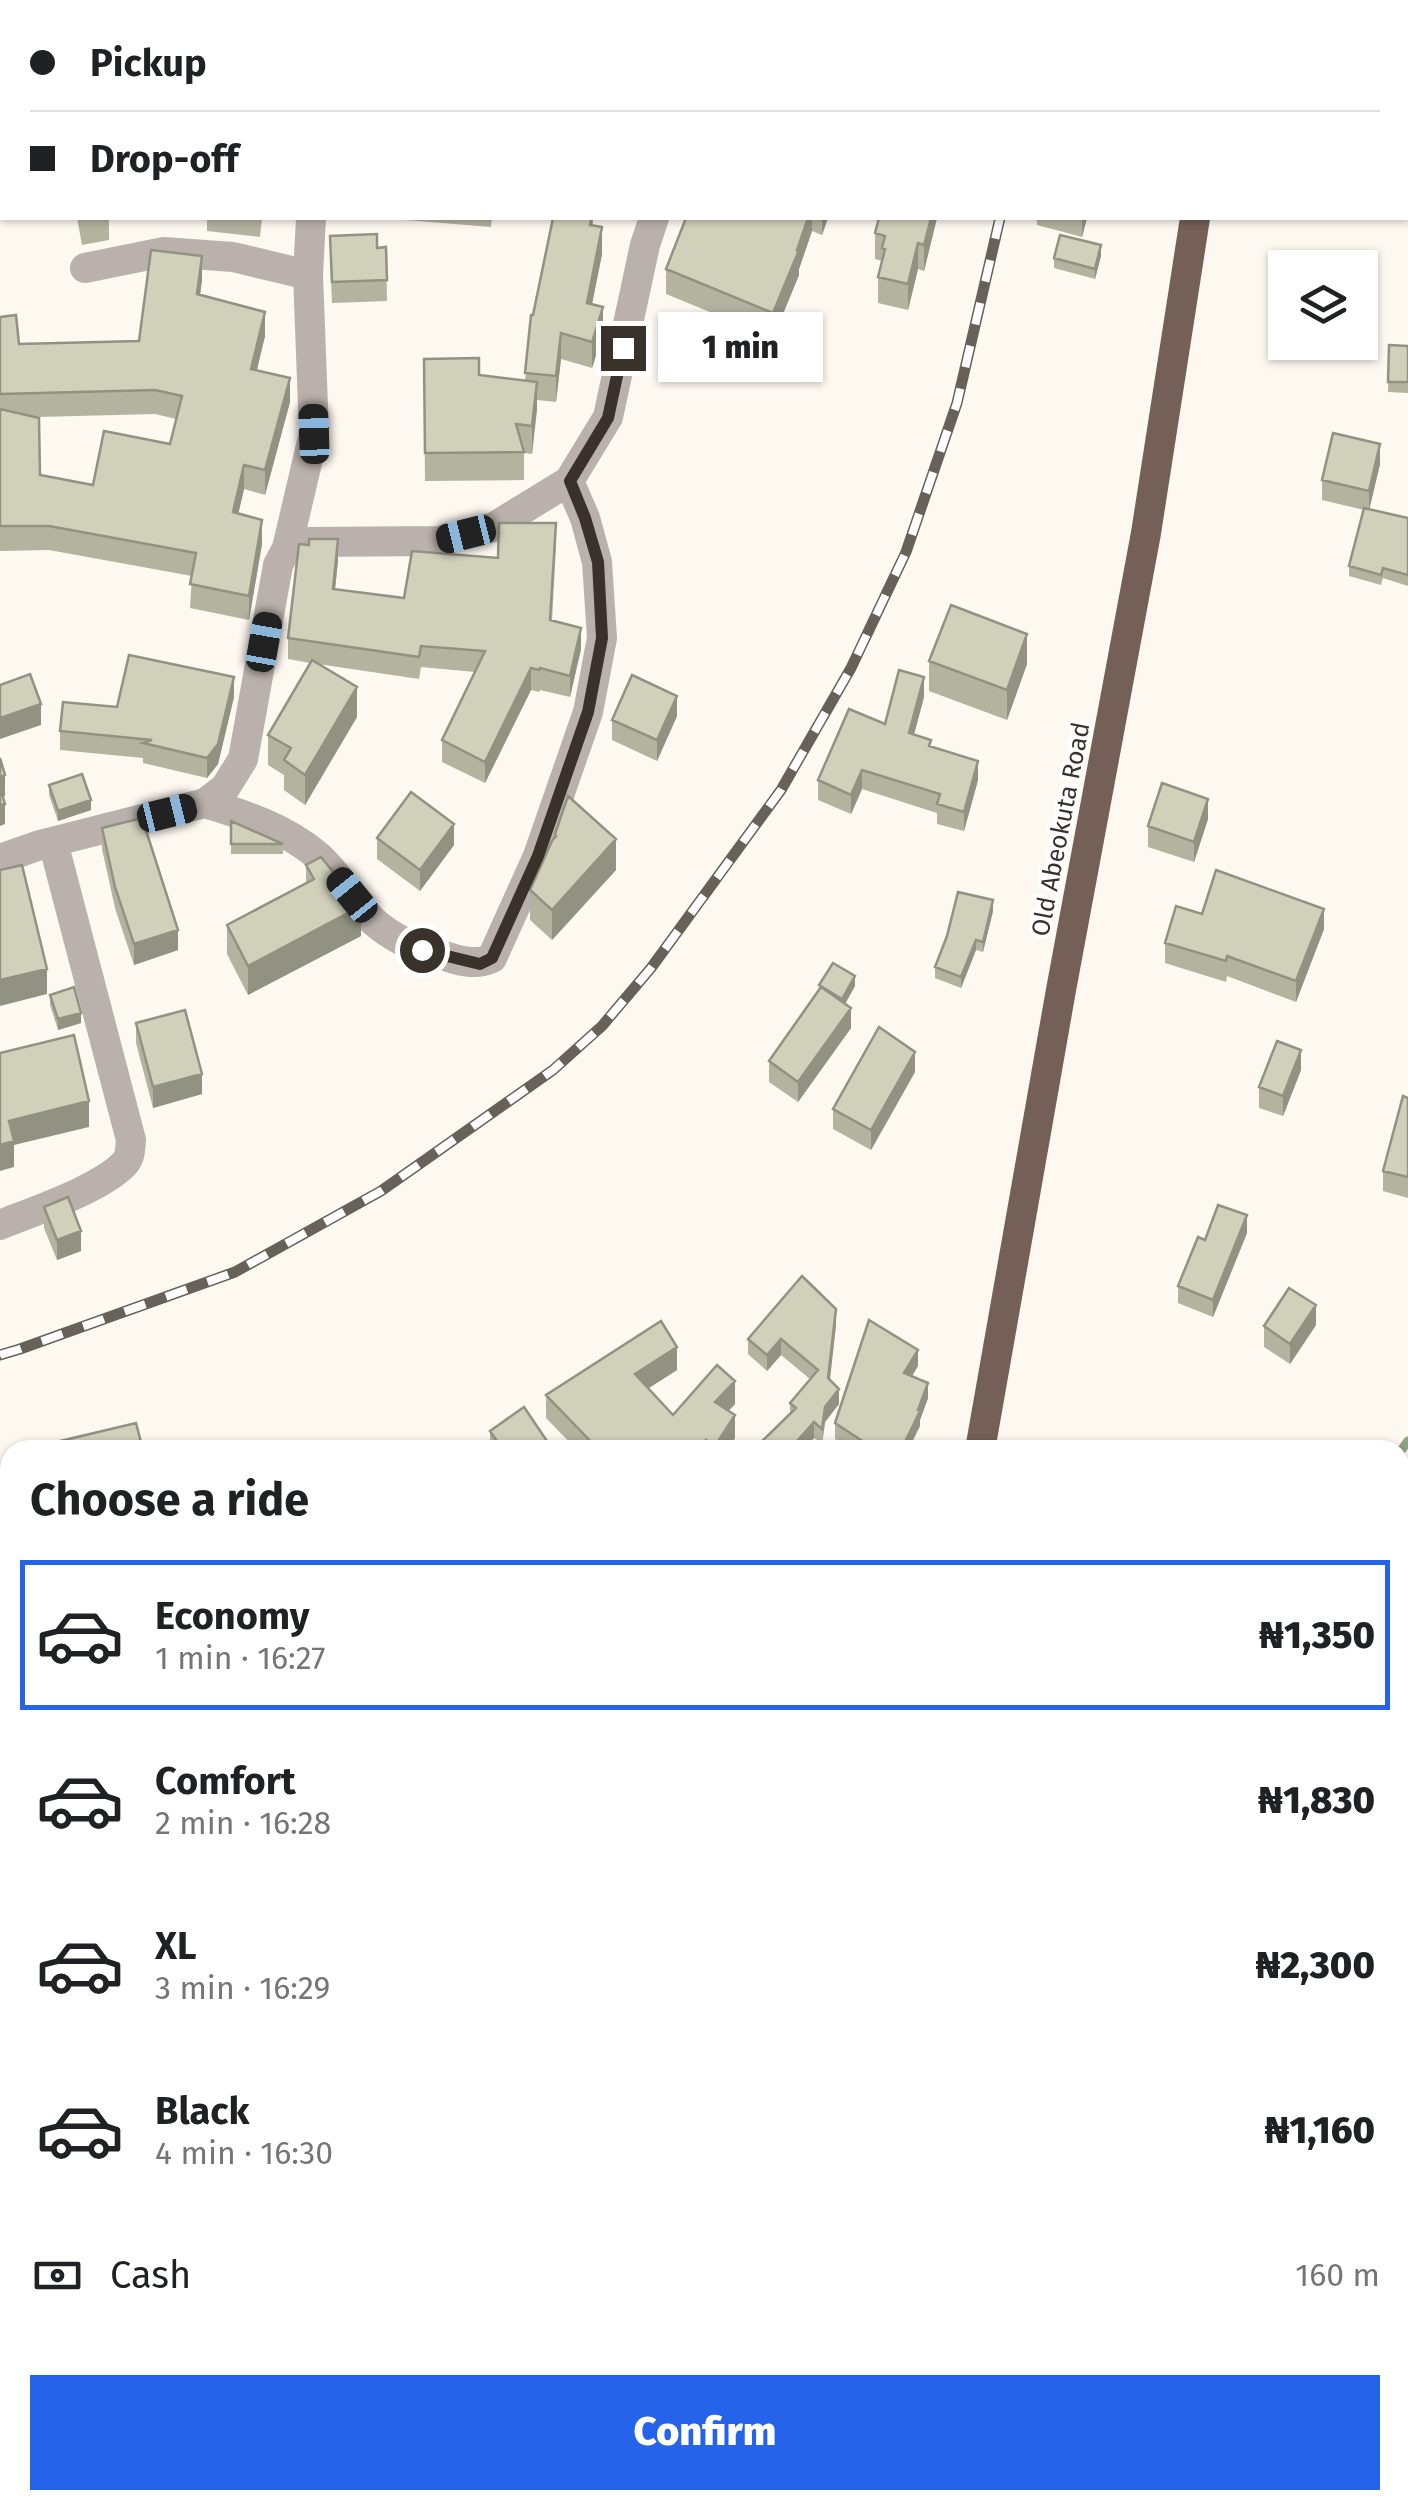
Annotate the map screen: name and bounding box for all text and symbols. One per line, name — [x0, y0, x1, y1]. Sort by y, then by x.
text: Pickup — [90, 40, 207, 86]
text: Drop-off — [90, 136, 238, 182]
map controls — [1268, 250, 1378, 360]
button: layers — [1268, 250, 1378, 360]
callout: 1 min — [658, 313, 823, 383]
route end — [601, 326, 646, 371]
text: 1 min — [702, 328, 779, 366]
car — [298, 403, 330, 465]
car — [433, 512, 499, 556]
car — [244, 610, 284, 674]
street label: Old Abeokuta Road — [1026, 720, 1096, 939]
car — [134, 791, 200, 835]
car — [321, 862, 383, 928]
route start — [400, 928, 445, 973]
text: Choose a ride — [30, 1473, 309, 1527]
icon: car — [35, 1590, 125, 1680]
text: Economy — [155, 1593, 310, 1639]
text: ₦1,350 — [1259, 1612, 1375, 1658]
text: 1 min · 16:27 — [155, 1639, 326, 1677]
icon: car — [35, 1755, 125, 1845]
text: Comfort — [155, 1758, 296, 1804]
text: ₦1,830 — [1258, 1777, 1375, 1823]
text: 2 min · 16:28 — [155, 1804, 331, 1842]
icon: car — [35, 1920, 125, 2010]
text: XL — [155, 1923, 197, 1969]
text: ₦2,300 — [1255, 1942, 1375, 1988]
text: 3 min · 16:29 — [155, 1969, 330, 2007]
icon: car — [35, 2085, 125, 2175]
text: Black — [155, 2088, 250, 2134]
text: ₦1,160 — [1265, 2107, 1375, 2153]
text: 4 min · 16:30 — [155, 2134, 333, 2172]
icon: cash — [30, 2248, 85, 2303]
text: Cash — [110, 2252, 191, 2298]
text: 160 m — [1295, 2256, 1380, 2294]
button: Confirm — [30, 2375, 1380, 2490]

